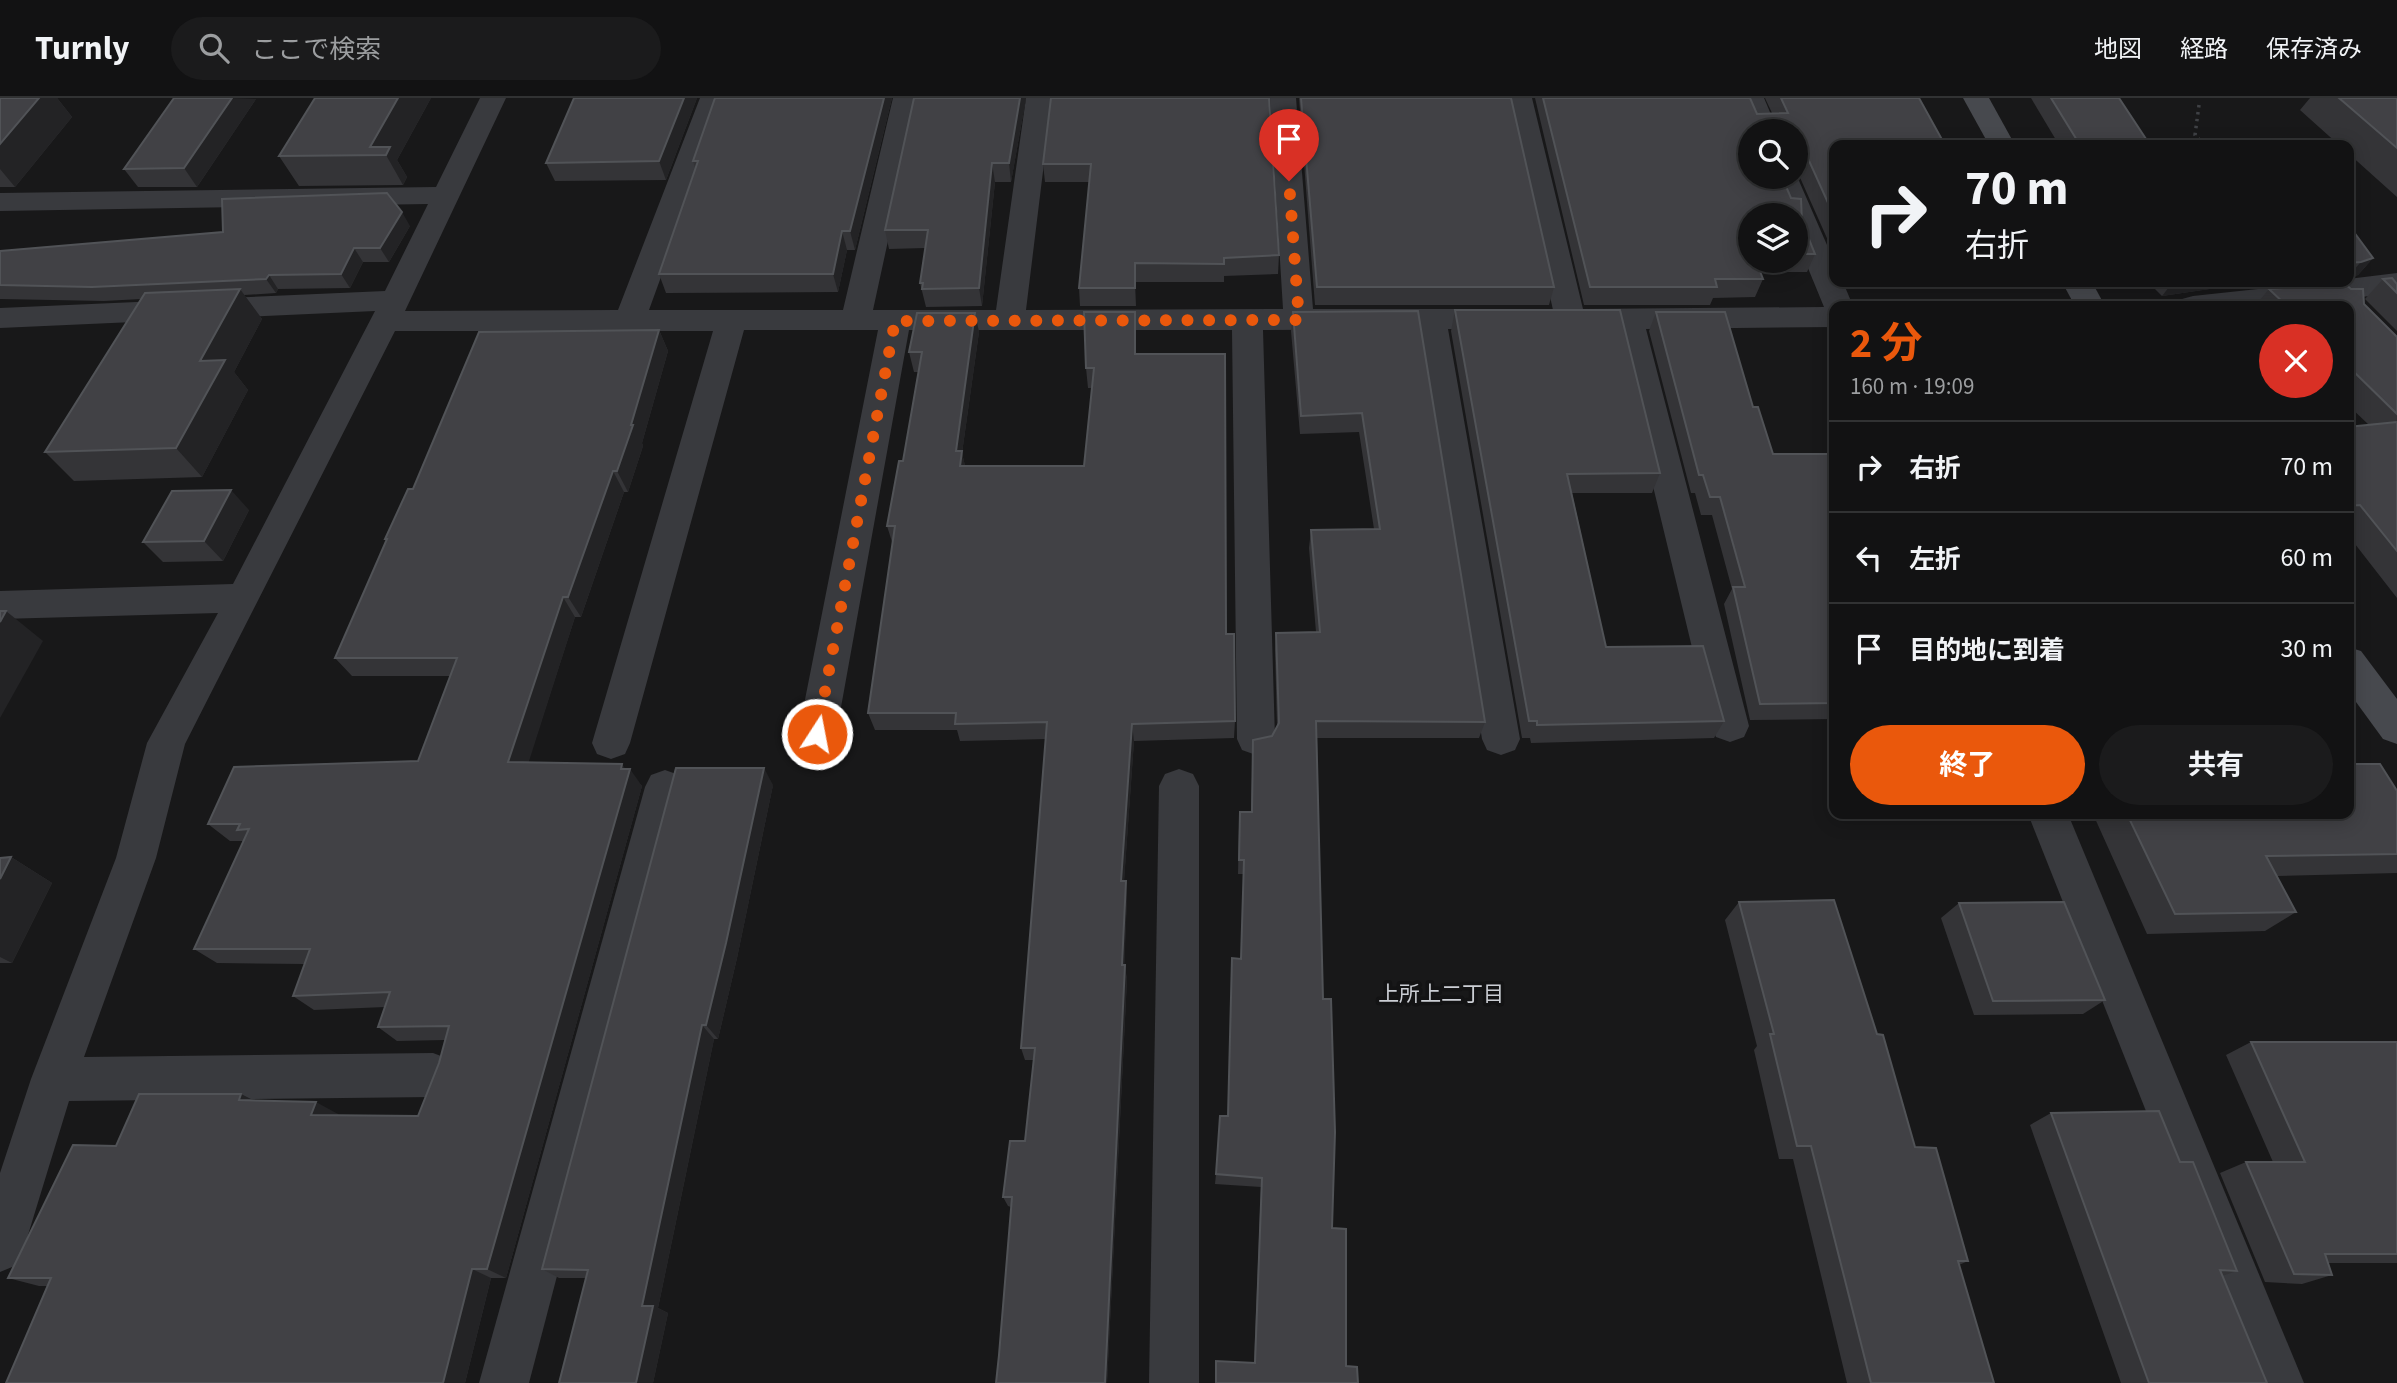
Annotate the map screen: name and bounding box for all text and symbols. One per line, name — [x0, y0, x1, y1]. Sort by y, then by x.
search box — [171, 17, 661, 80]
text: Turnly — [35, 25, 129, 72]
icon: search — [195, 29, 233, 67]
text: ここで検索 — [251, 31, 381, 68]
text: 地図 — [2094, 32, 2142, 67]
text: 経路 — [2180, 32, 2228, 67]
text: 保存済み — [2266, 32, 2362, 67]
pin — [1259, 109, 1319, 181]
map controls — [1738, 119, 1808, 273]
button: search — [1738, 119, 1808, 189]
icon: arrive — [1270, 120, 1308, 158]
text: 70 m — [1965, 154, 2069, 224]
icon: right — [1850, 168, 1941, 259]
button: layers — [1738, 203, 1808, 273]
text: 右折 — [1965, 223, 2029, 269]
text: 2 分 — [1850, 314, 1923, 374]
button: close — [2259, 324, 2333, 398]
text: 160 m · 19:09 — [1850, 370, 1974, 403]
icon: right — [1850, 448, 1888, 486]
text: 70 m — [2280, 448, 2333, 485]
text: 右折 — [1909, 450, 1961, 487]
icon: left — [1850, 539, 1888, 577]
text: 60 m — [2280, 539, 2333, 576]
text: 左折 — [1909, 541, 1961, 578]
icon: arrive — [1850, 630, 1888, 668]
text: 30 m — [2280, 630, 2333, 667]
text: 目的地に到着 — [1909, 632, 2065, 669]
position arrow — [780, 697, 854, 771]
button: 終了 — [1850, 725, 2085, 805]
button: 共有 — [2099, 725, 2333, 805]
district label: 上所上二丁目 — [1378, 979, 1504, 1009]

